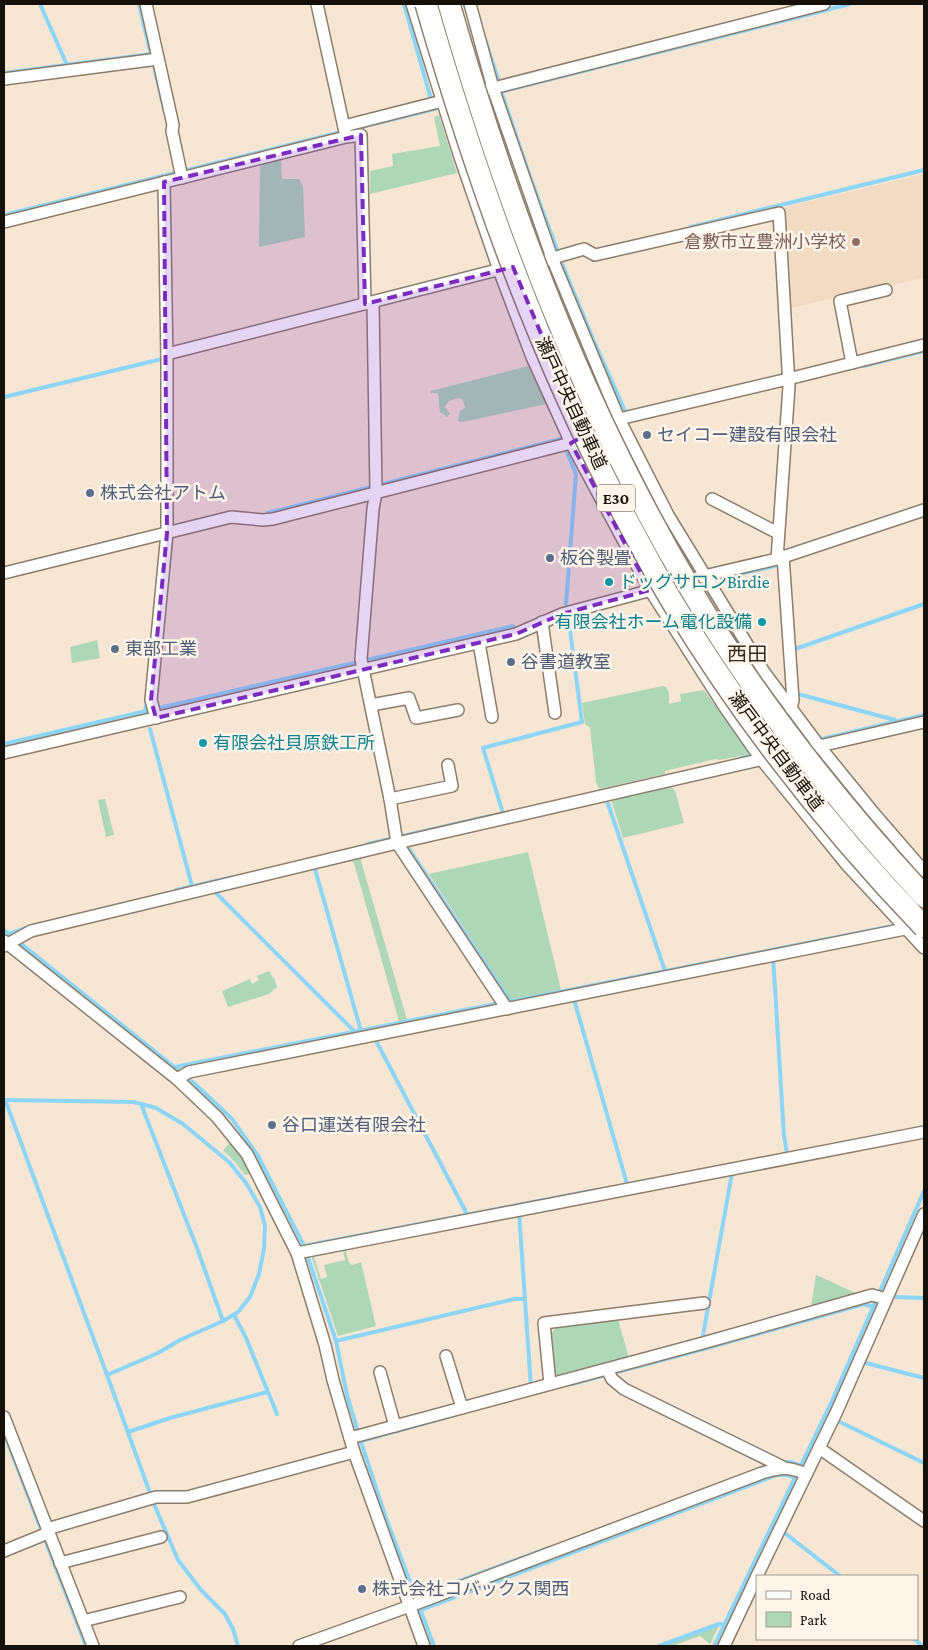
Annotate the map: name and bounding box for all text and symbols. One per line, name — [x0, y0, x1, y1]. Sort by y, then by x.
place label: 倉敷市立豊洲小学校 — [684, 232, 846, 252]
marker: 倉敷市立豊洲小学校 — [850, 236, 862, 248]
street label: 瀬戸中央自動車道 — [532, 334, 610, 472]
place label: セイコー建設有限会社 — [657, 425, 837, 445]
marker: セイコー建設有限会社 — [641, 429, 653, 441]
place label: 株式会社アトム — [100, 483, 226, 503]
road number: E30 — [597, 484, 635, 512]
marker: 株式会社アトム — [84, 487, 96, 499]
place label: 板谷製畳 — [560, 548, 632, 568]
marker: 板谷製畳 — [544, 552, 556, 564]
place label: ドッグサロンBirdie — [619, 572, 770, 592]
marker: ドッグサロンBirdie — [603, 576, 615, 588]
place label: 有限会社ホーム電化設備 — [555, 612, 752, 632]
marker: 有限会社ホーム電化設備 — [756, 616, 768, 628]
place label: 東部工業 — [125, 639, 197, 659]
marker: 東部工業 — [109, 643, 121, 655]
district label: 西田 — [727, 643, 767, 665]
place label: 谷書道教室 — [521, 652, 611, 672]
marker: 谷書道教室 — [505, 656, 517, 668]
street label: 瀬戸中央自動車道 — [725, 687, 827, 815]
place label: 有限会社貝原鉄工所 — [213, 733, 375, 753]
marker: 有限会社貝原鉄工所 — [197, 737, 209, 749]
place label: 谷口運送有限会社 — [282, 1115, 426, 1135]
marker: 谷口運送有限会社 — [266, 1119, 278, 1131]
legend — [756, 1575, 918, 1640]
place label: 株式会社コバックス関西 — [372, 1579, 569, 1599]
marker: 株式会社コバックス関西 — [356, 1583, 368, 1595]
text: Road — [800, 1587, 831, 1603]
text: Park — [800, 1612, 827, 1628]

